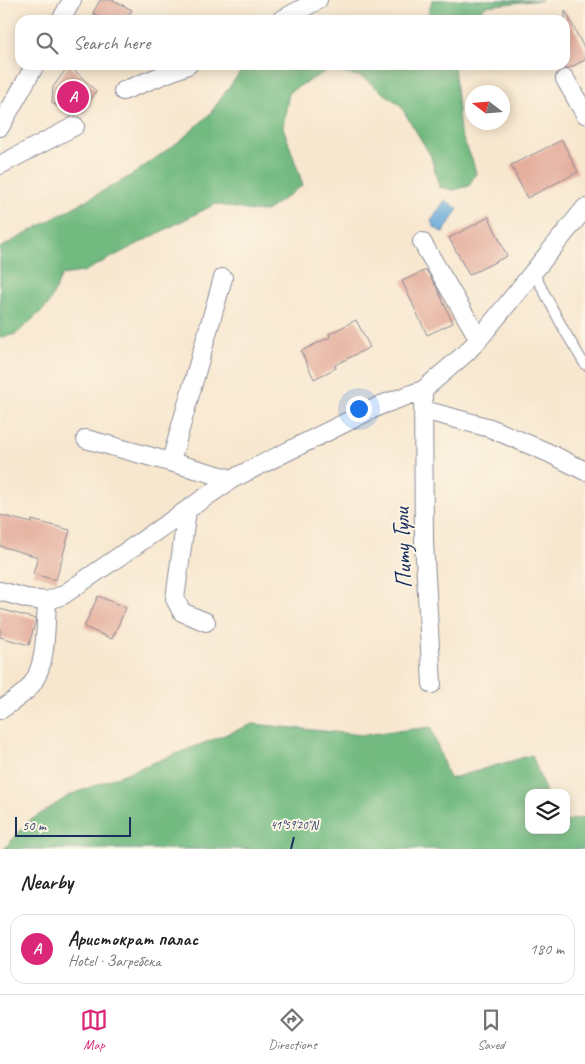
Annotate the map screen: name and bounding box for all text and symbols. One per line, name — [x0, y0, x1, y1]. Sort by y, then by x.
search box — [15, 15, 570, 70]
icon: search — [33, 29, 61, 57]
text: Search here — [73, 31, 150, 55]
pin: A — [57, 78, 89, 116]
north arrow — [465, 85, 510, 130]
your location — [346, 396, 372, 422]
street label: Питу Гули — [386, 505, 418, 589]
map controls — [525, 789, 570, 834]
button: layers — [525, 789, 570, 834]
scale bar — [15, 814, 131, 837]
text: 50 m — [22, 817, 46, 834]
text: 41°59'20"N — [270, 817, 319, 833]
text: Nearby — [20, 869, 73, 895]
text: Аристократ палас — [68, 927, 198, 951]
text: A — [33, 939, 41, 959]
text: 180 m — [530, 939, 564, 959]
text: Hotel · Загребска — [68, 951, 161, 971]
tab: Map — [80, 1006, 108, 1053]
tab: Directions — [268, 1006, 317, 1053]
tab: Saved — [477, 1006, 505, 1053]

